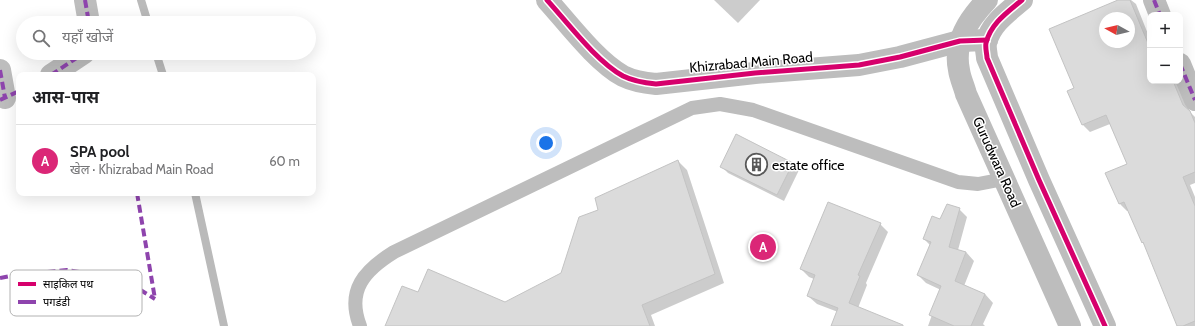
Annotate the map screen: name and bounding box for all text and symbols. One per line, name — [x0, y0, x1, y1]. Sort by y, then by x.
north arrow — [1099, 12, 1135, 48]
map controls — [1147, 12, 1183, 84]
button: + — [1147, 12, 1183, 48]
search box — [16, 16, 316, 60]
icon: search — [30, 27, 52, 49]
text: यहाँ खोजें — [62, 28, 113, 46]
street label: Khizrabad Main Road — [689, 48, 813, 76]
button: − — [1147, 48, 1183, 84]
text: आस-पास — [32, 87, 99, 107]
street label: Gurudwara Road — [969, 114, 1025, 210]
your location — [536, 133, 556, 153]
text: SPA pool — [70, 143, 129, 161]
building icon: estate office — [744, 152, 770, 178]
text: A — [41, 153, 49, 169]
text: 60 m — [269, 153, 300, 169]
place label: estate office — [772, 156, 845, 174]
text: खेल · Khizrabad Main Road — [70, 161, 213, 177]
pin: A — [750, 232, 776, 262]
legend — [10, 270, 142, 316]
text: साइकिल पथ — [43, 277, 94, 291]
text: पगडंडी — [43, 295, 70, 309]

